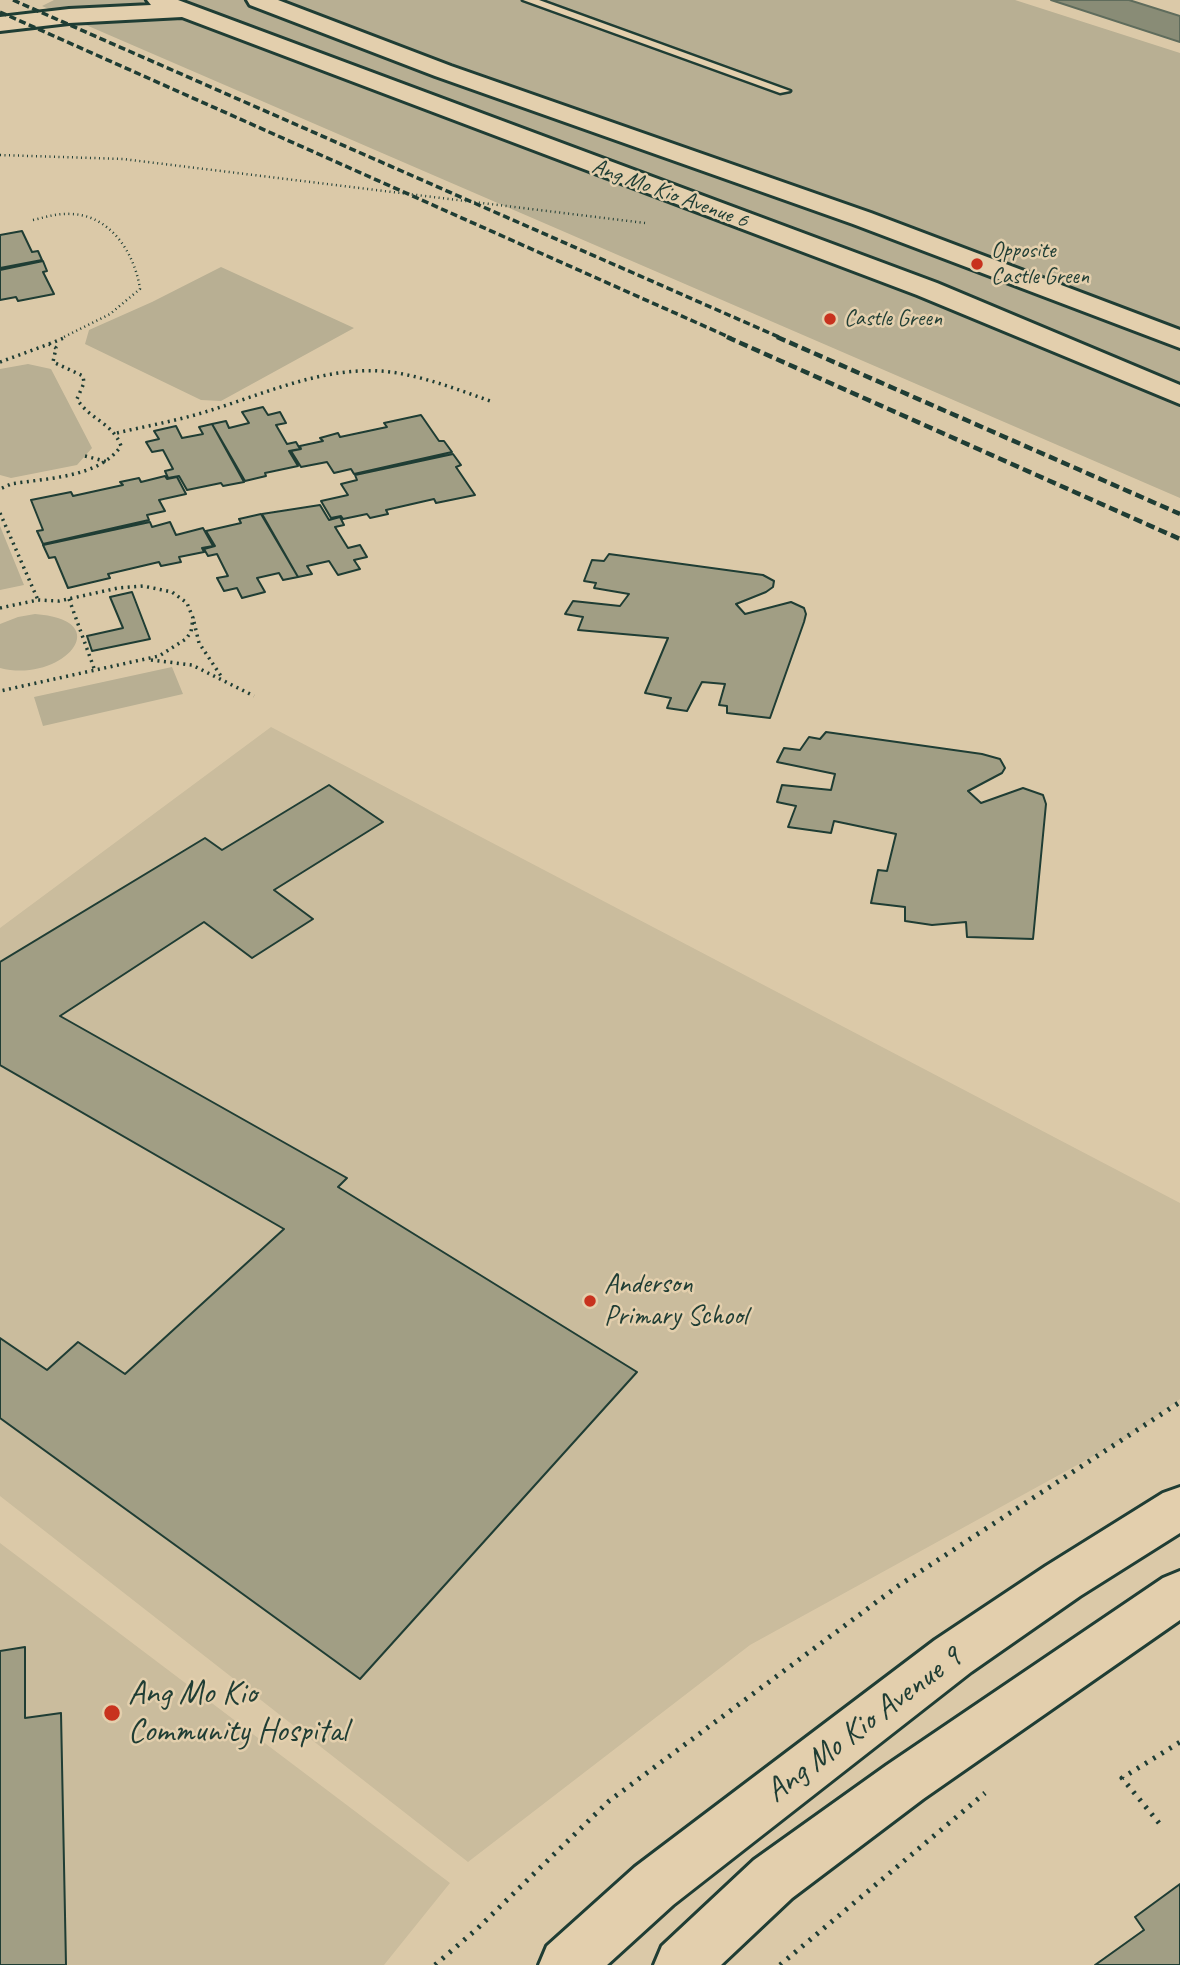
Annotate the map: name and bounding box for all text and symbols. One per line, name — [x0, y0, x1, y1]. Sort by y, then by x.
street label: Ang Mo Kio Avenue 6 — [588, 153, 752, 235]
place label: Opposite Castle Green — [991, 237, 1089, 291]
marker: Opposite Castle Green — [969, 256, 985, 272]
place label: Castle Green — [844, 305, 942, 333]
marker: Castle Green — [822, 311, 838, 327]
place label: Anderson Primary School — [604, 1268, 747, 1334]
marker: Anderson Primary School — [582, 1293, 598, 1309]
street label: Ang Mo Kio Avenue 9 — [758, 1638, 970, 1812]
place label: Ang Mo Kio Community Hospital — [128, 1674, 347, 1752]
marker: Ang Mo Kio Community Hospital — [102, 1703, 122, 1723]

